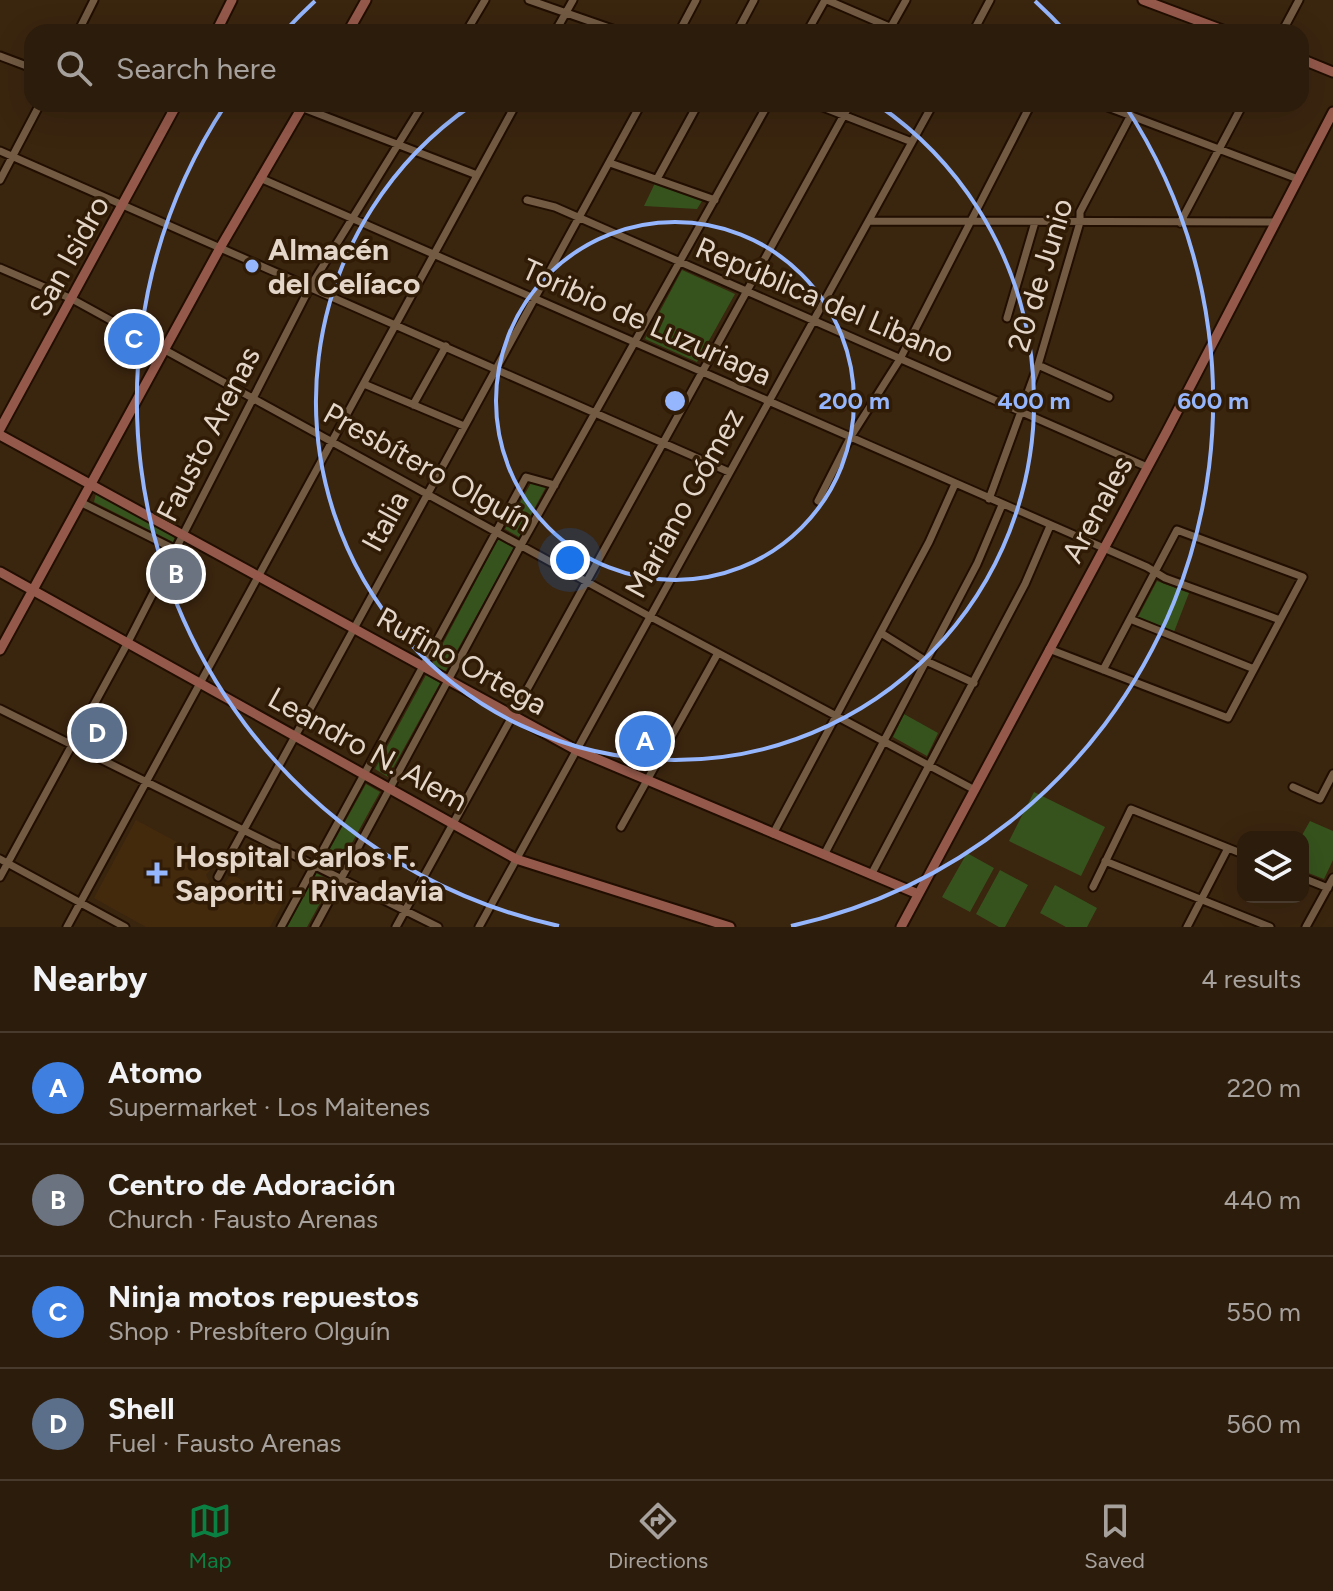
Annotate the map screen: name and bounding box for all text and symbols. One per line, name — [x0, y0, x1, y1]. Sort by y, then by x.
search box — [24, 24, 1309, 112]
icon: search — [52, 46, 96, 90]
text: Search here — [116, 50, 276, 87]
street label: San Isidro — [21, 189, 117, 323]
street label: 20 de Junio — [999, 194, 1081, 356]
street label: República del Libano — [690, 229, 960, 371]
place label: Almacén del Celíaco — [268, 231, 420, 302]
street label: Toribio de Luzuriaga — [517, 250, 777, 394]
marker: Almacén del Celíaco — [243, 257, 261, 275]
pin: C — [108, 309, 160, 369]
street label: Fausto Arenas — [148, 340, 268, 528]
text: 200 m — [818, 386, 890, 415]
text: 400 m — [998, 386, 1070, 415]
text: 600 m — [1177, 386, 1249, 415]
centre of rings — [661, 387, 689, 415]
street label: Presbítero Olguín — [317, 394, 539, 540]
street label: Mariano Gómez — [617, 402, 751, 604]
street label: Arenales — [1053, 449, 1141, 569]
street label: Italia — [353, 484, 417, 558]
your location — [550, 540, 590, 580]
pin: B — [150, 544, 202, 604]
street label: Rufino Ortega — [370, 599, 554, 723]
street label: Leandro N. Alem — [262, 679, 474, 819]
pin: D — [71, 703, 123, 763]
pin: A — [619, 711, 671, 771]
map controls — [1237, 831, 1309, 903]
button: layers — [1237, 831, 1309, 903]
place label: Hospital Carlos F. Saporiti - Rivadavia — [175, 838, 444, 909]
marker: Hospital Carlos F. Saporiti - Rivadavia — [146, 862, 168, 884]
text: Nearby — [32, 959, 147, 1000]
text: 4 results — [1201, 963, 1301, 995]
text: Atomo — [108, 1054, 202, 1091]
text: A — [49, 1072, 67, 1104]
text: 220 m — [1227, 1072, 1301, 1104]
text: Supermarket · Los Maitenes — [108, 1091, 430, 1123]
text: Centro de Adoración — [108, 1166, 395, 1203]
text: B — [50, 1184, 66, 1216]
text: 440 m — [1223, 1184, 1301, 1216]
text: Church · Fausto Arenas — [108, 1203, 378, 1235]
text: Ninja motos repuestos — [108, 1278, 419, 1315]
text: C — [49, 1296, 67, 1328]
text: 550 m — [1226, 1296, 1301, 1328]
text: Shop · Presbítero Olguín — [108, 1315, 390, 1347]
text: Shell — [108, 1390, 175, 1427]
text: D — [49, 1408, 67, 1440]
text: 560 m — [1226, 1408, 1301, 1440]
text: Fuel · Fausto Arenas — [108, 1427, 341, 1459]
tab: Map — [188, 1499, 232, 1574]
tab: Directions — [608, 1499, 708, 1574]
tab: Saved — [1084, 1499, 1145, 1574]

